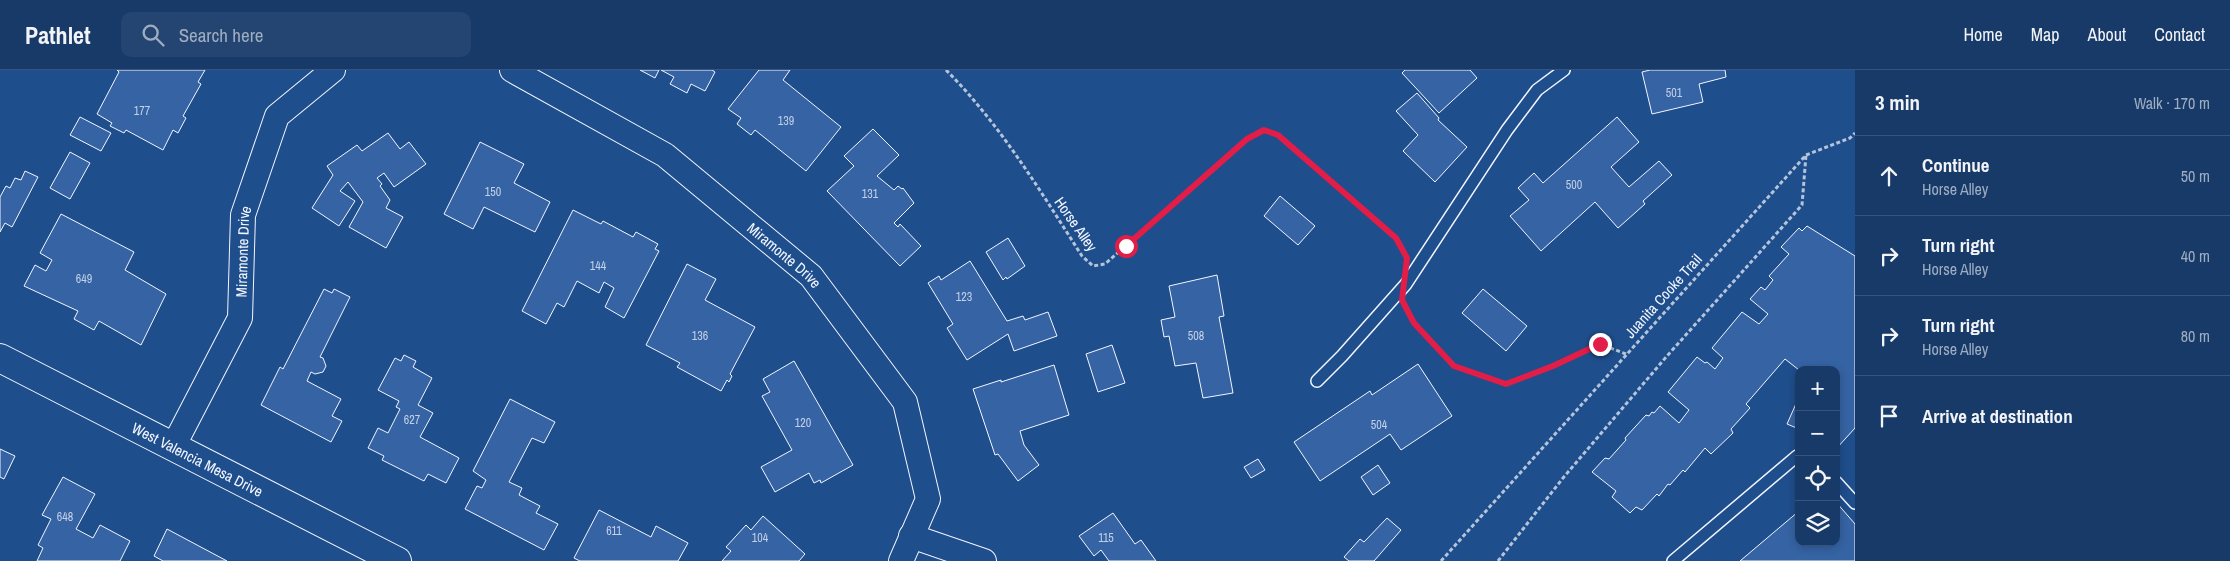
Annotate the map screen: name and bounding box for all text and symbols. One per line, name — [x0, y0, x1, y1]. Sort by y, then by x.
search box — [121, 12, 471, 57]
text: Pathlet — [25, 19, 91, 51]
icon: search — [139, 21, 167, 49]
text: Search here — [179, 22, 264, 48]
text: Home — [1963, 22, 2003, 47]
text: Map — [2031, 22, 2060, 47]
text: About — [2088, 22, 2126, 47]
text: Contact — [2154, 22, 2205, 47]
house number: 501 — [1666, 85, 1683, 101]
text: 3 min — [1875, 88, 1920, 117]
text: Walk · 170 m — [2134, 92, 2210, 114]
house number: 177 — [134, 103, 151, 119]
house number: 139 — [778, 113, 794, 129]
text: Continue — [1922, 152, 1990, 178]
icon: ahead — [1875, 162, 1903, 190]
text: 50 m — [2181, 165, 2210, 187]
house number: 500 — [1566, 177, 1582, 193]
text: Horse Alley — [1922, 178, 1988, 200]
house number: 150 — [485, 184, 501, 200]
house number: 131 — [862, 186, 879, 202]
street label: Horse Alley — [1050, 192, 1103, 256]
street label: Miramonte Drive — [230, 203, 256, 298]
street label: Miramonte Drive — [743, 217, 827, 292]
text: Turn right — [1922, 232, 1994, 258]
route start — [1115, 235, 1138, 258]
icon: right — [1875, 242, 1903, 270]
text: 40 m — [2181, 245, 2210, 267]
street label: Juanita Cooke Trail — [1620, 249, 1706, 343]
house number: 144 — [590, 258, 607, 274]
text: Horse Alley — [1922, 258, 1988, 280]
house number: 649 — [76, 271, 92, 287]
house number: 123 — [956, 289, 972, 305]
text: Turn right — [1922, 312, 1994, 338]
icon: right — [1875, 322, 1903, 350]
text: 80 m — [2181, 325, 2210, 347]
house number: 136 — [692, 328, 708, 344]
house number: 508 — [1188, 328, 1204, 344]
route end — [1589, 333, 1612, 356]
text: Horse Alley — [1922, 338, 1988, 360]
map controls — [1795, 366, 1840, 546]
button: + — [1795, 366, 1840, 411]
icon: arrive — [1875, 402, 1903, 430]
text: Arrive at destination — [1922, 403, 2073, 429]
button: − — [1795, 411, 1840, 456]
house number: 627 — [404, 412, 421, 428]
house number: 120 — [795, 415, 811, 431]
street label: West Valencia Mesa Drive — [129, 417, 267, 501]
house number: 504 — [1371, 417, 1388, 433]
button: locate — [1795, 456, 1840, 501]
button: layers — [1795, 501, 1840, 546]
house number: 648 — [57, 509, 73, 525]
house number: 611 — [606, 523, 622, 539]
house number: 104 — [752, 530, 769, 546]
house number: 115 — [1098, 530, 1114, 546]

